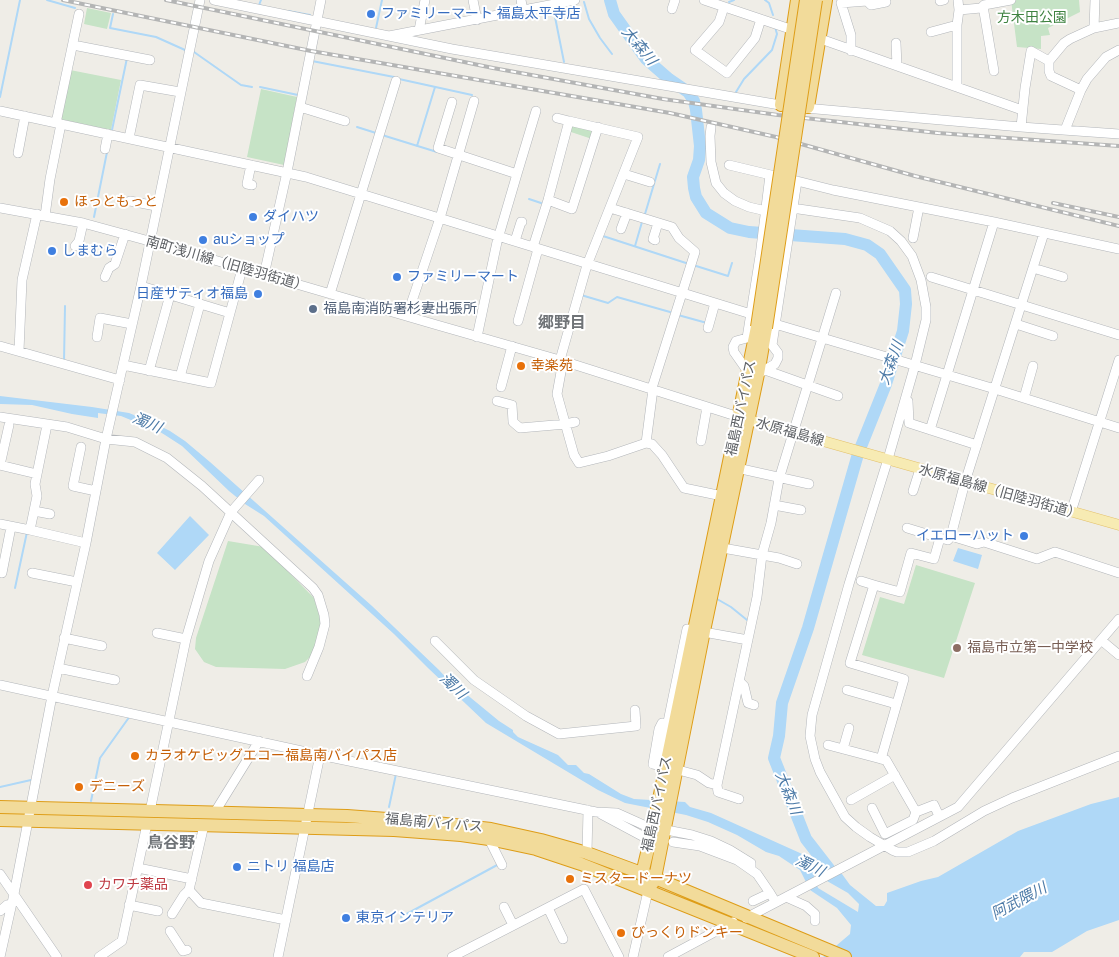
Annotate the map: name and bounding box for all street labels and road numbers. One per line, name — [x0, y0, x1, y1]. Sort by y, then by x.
street label: 南町浅川線（旧陸羽街道） — [144, 233, 310, 295]
street label: 福島西バイパス — [723, 358, 759, 458]
street label: 水原福島線 — [754, 414, 826, 450]
street label: 水原福島線（旧陸羽街道） — [917, 461, 1083, 523]
street label: 福島西バイパス — [639, 754, 675, 854]
street label: 福島南バイパス — [384, 810, 484, 836]

